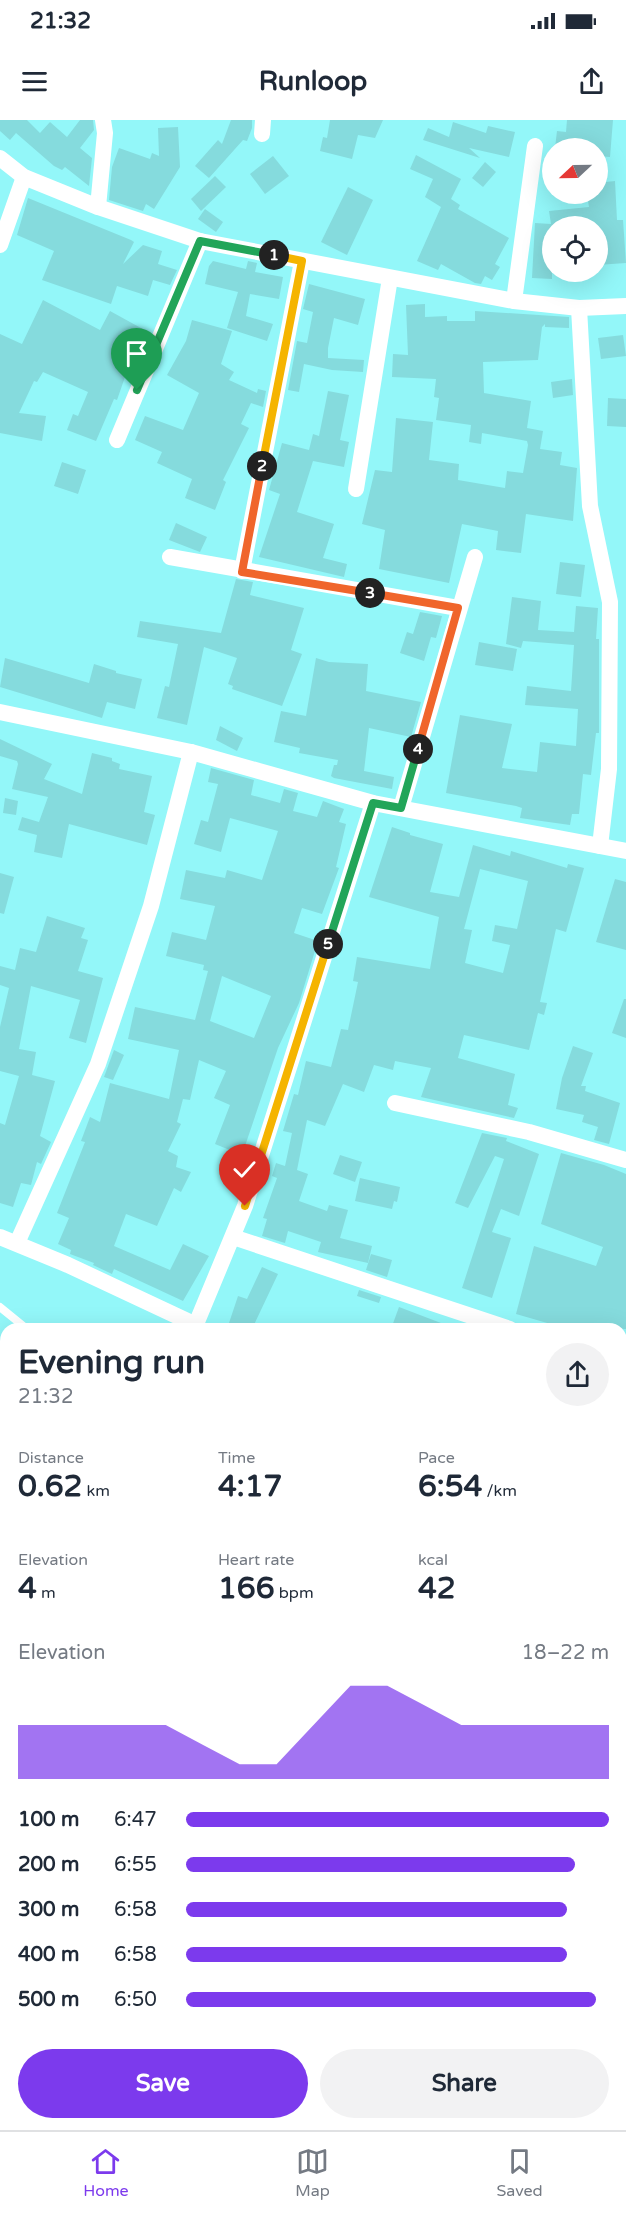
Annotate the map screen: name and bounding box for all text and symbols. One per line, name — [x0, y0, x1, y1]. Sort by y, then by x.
text: 21:32 — [30, 8, 91, 34]
icon: menu — [18, 65, 51, 98]
text: Runloop — [259, 65, 367, 98]
icon: share — [575, 65, 608, 98]
north arrow — [542, 138, 608, 204]
map controls — [542, 138, 608, 282]
button: locate — [542, 216, 608, 282]
pin: 1 — [259, 240, 289, 270]
text: 1 — [269, 245, 279, 265]
pin — [111, 328, 162, 390]
icon: arrive — [120, 337, 153, 370]
pin: 2 — [247, 451, 277, 481]
text: 2 — [257, 456, 267, 476]
pin: 3 — [355, 578, 385, 608]
text: 3 — [365, 583, 375, 603]
pin: 4 — [403, 734, 433, 764]
text: 4 — [413, 739, 423, 759]
pin: 5 — [313, 929, 343, 959]
text: 5 — [323, 934, 333, 954]
pin — [219, 1144, 270, 1206]
icon: check — [228, 1153, 261, 1186]
text: Evening run — [18, 1343, 205, 1382]
button: share — [546, 1343, 609, 1406]
text: 21:32 — [18, 1385, 73, 1409]
text: Distance — [18, 1448, 84, 1468]
text: Time — [218, 1448, 255, 1468]
text: Pace — [418, 1448, 455, 1468]
text: 0.62 — [18, 1468, 82, 1505]
text: 4:17 — [218, 1468, 282, 1505]
text: 6:54 — [418, 1468, 482, 1505]
text: km — [82, 1481, 110, 1501]
text: /km — [482, 1481, 517, 1501]
text: Elevation — [18, 1550, 88, 1570]
text: Heart rate — [218, 1550, 294, 1570]
text: kcal — [418, 1550, 448, 1570]
text: 4 — [18, 1570, 37, 1607]
text: 166 — [218, 1570, 275, 1607]
text: 42 — [418, 1570, 456, 1607]
text: m — [37, 1583, 56, 1603]
text: bpm — [275, 1583, 314, 1603]
text: Elevation — [18, 1641, 105, 1665]
text: 18–22 m — [522, 1641, 609, 1665]
text: 100 m — [18, 1808, 79, 1832]
text: 6:47 — [114, 1808, 157, 1832]
text: 200 m — [18, 1853, 79, 1877]
text: 6:55 — [114, 1853, 157, 1877]
text: 300 m — [18, 1898, 79, 1922]
text: 6:58 — [114, 1898, 157, 1922]
text: 400 m — [18, 1943, 79, 1967]
text: 6:58 — [114, 1943, 157, 1967]
text: 500 m — [18, 1988, 79, 2012]
text: 6:50 — [114, 1988, 157, 2012]
button: Save — [18, 2049, 308, 2118]
button: Share — [320, 2049, 609, 2118]
tab: Home — [83, 2145, 129, 2201]
tab: Map — [295, 2145, 330, 2201]
tab: Saved — [496, 2145, 543, 2201]

